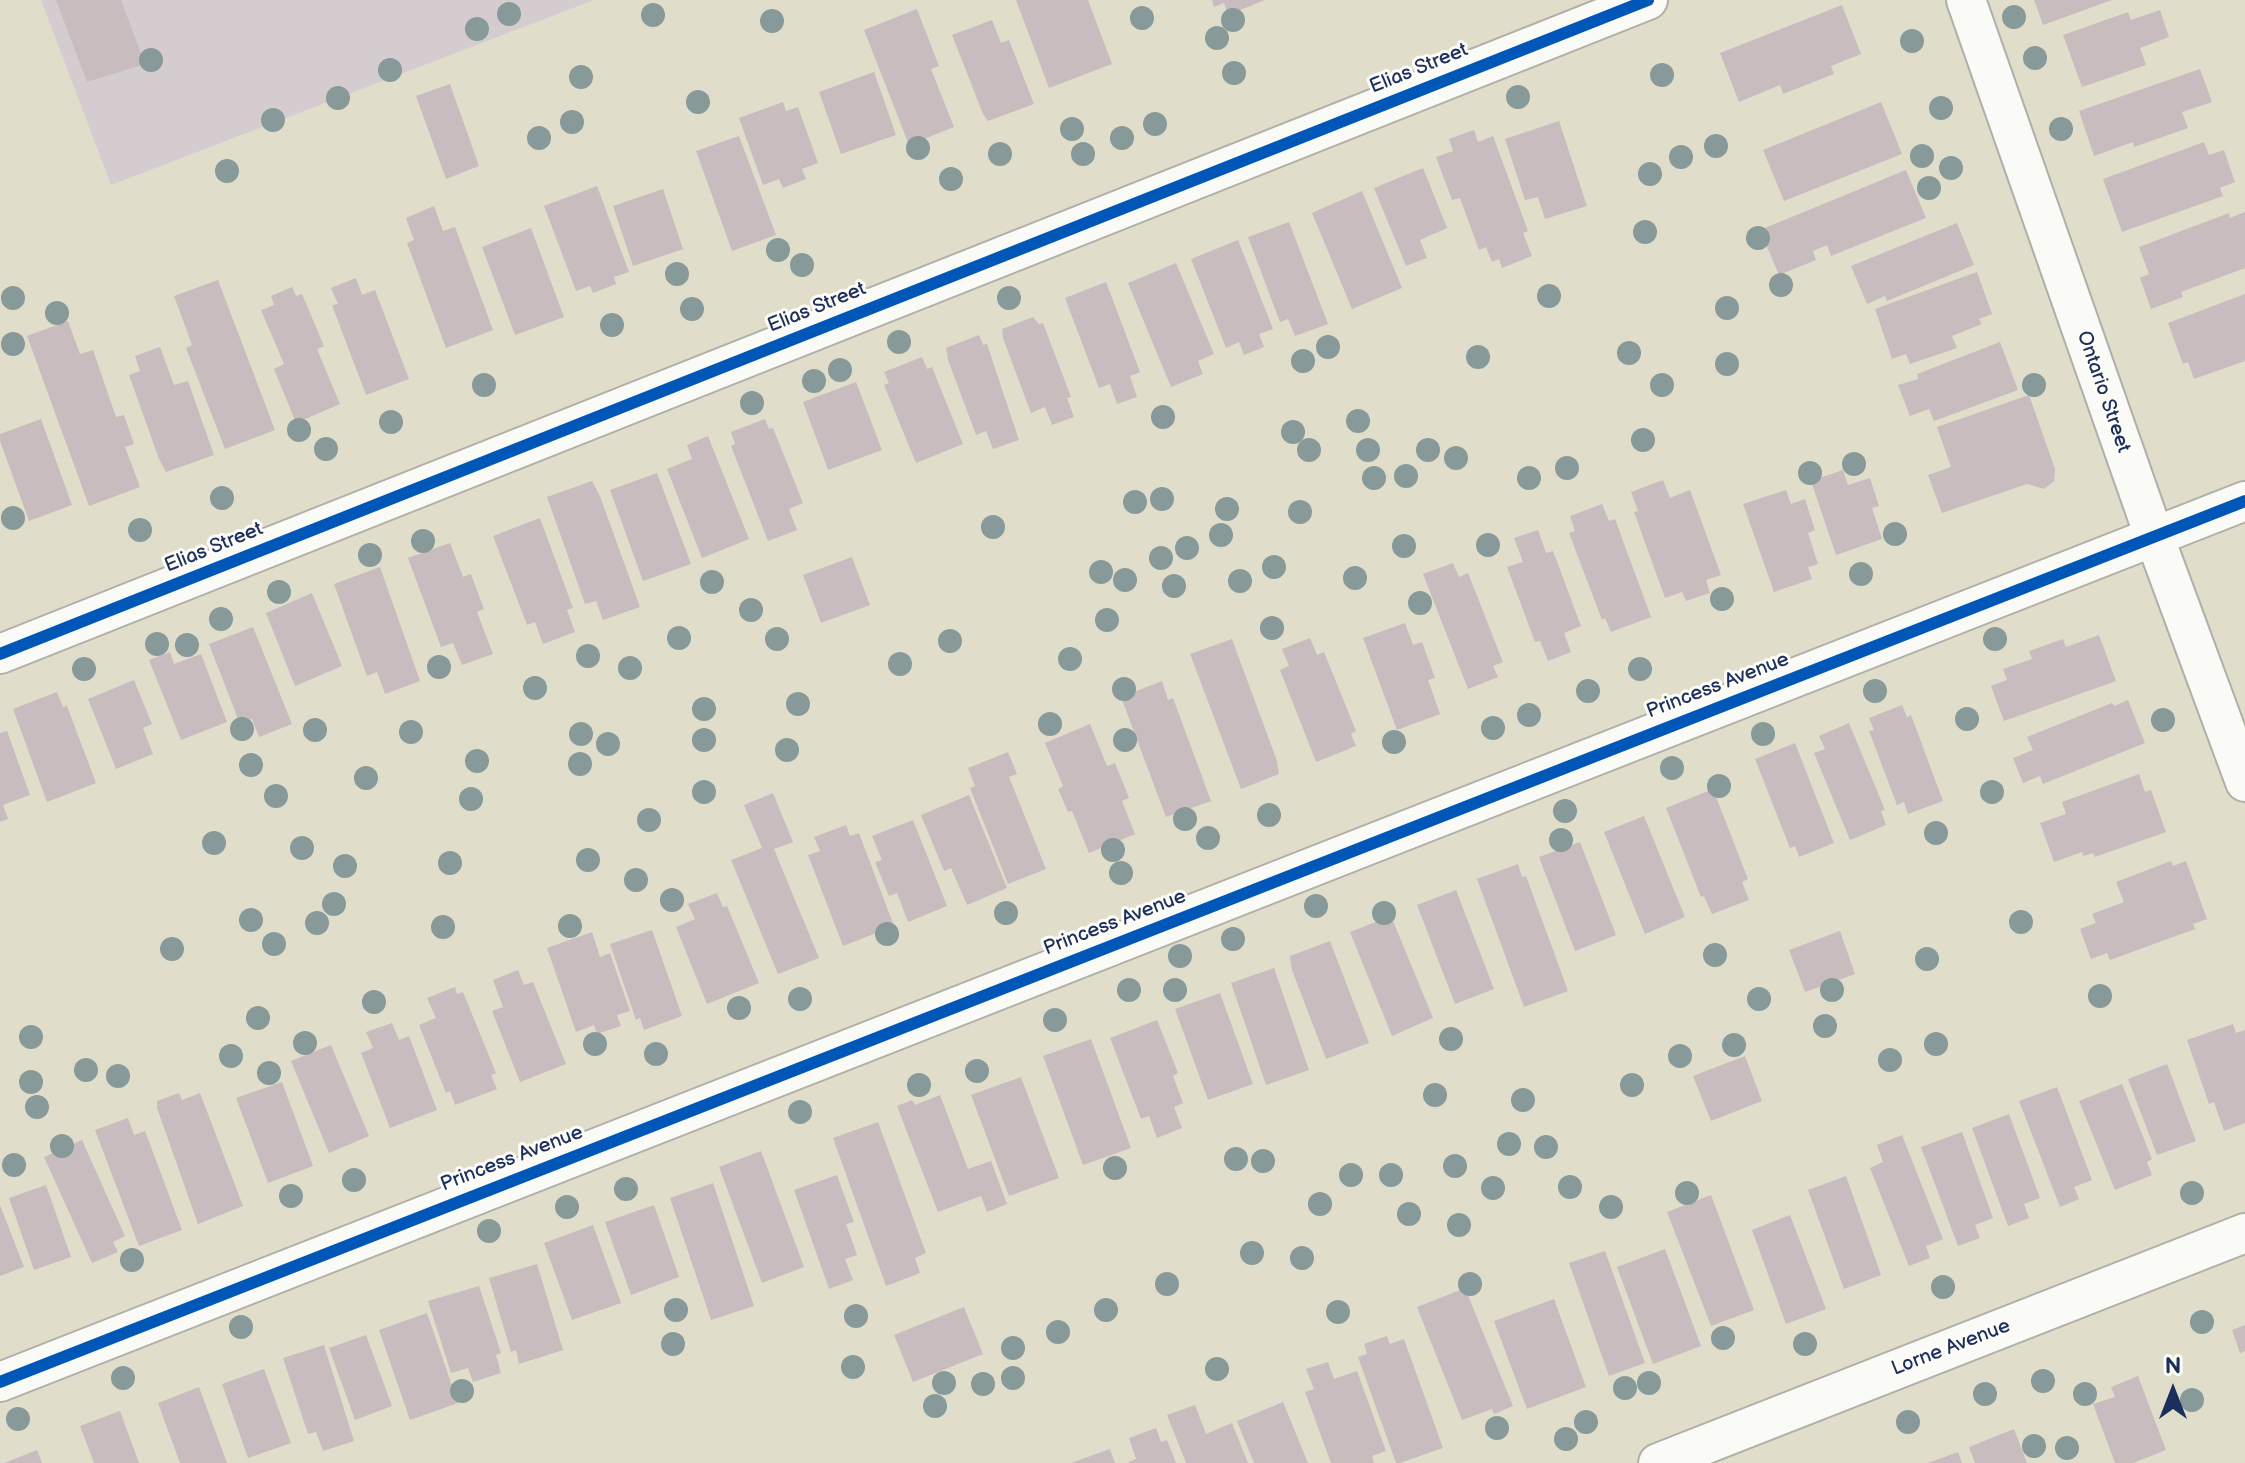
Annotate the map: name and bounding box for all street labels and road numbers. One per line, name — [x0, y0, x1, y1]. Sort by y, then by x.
street label: Elias Street — [1366, 38, 1472, 100]
street label: Elias Street — [764, 277, 870, 339]
street label: Ontario Street — [2071, 328, 2135, 456]
street label: Elias Street — [161, 517, 267, 579]
street label: Princess Avenue — [1643, 648, 1793, 724]
street label: Princess Avenue — [1040, 885, 1190, 961]
street label: Princess Avenue — [437, 1121, 587, 1197]
street label: Lorne Avenue — [1888, 1314, 2014, 1382]

